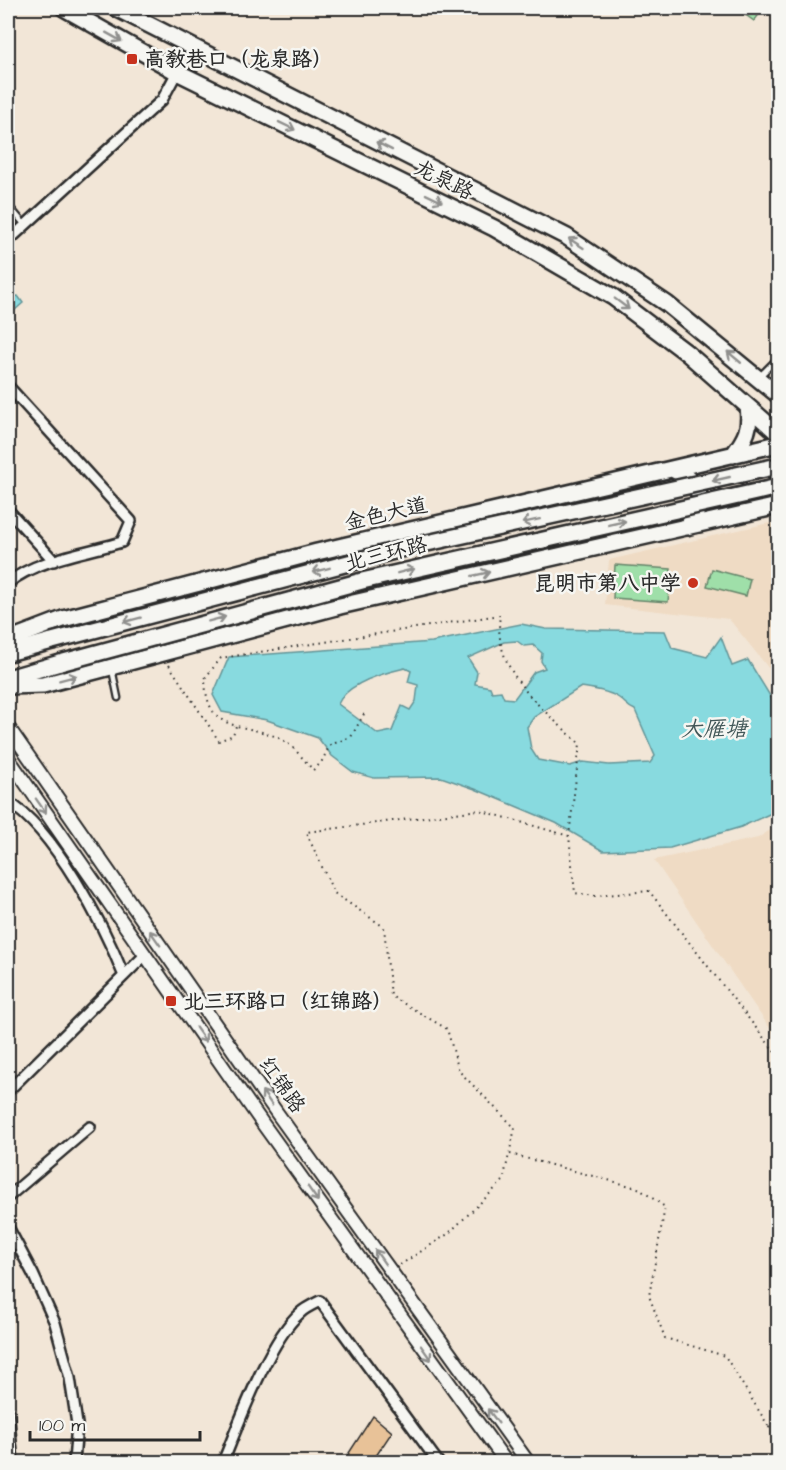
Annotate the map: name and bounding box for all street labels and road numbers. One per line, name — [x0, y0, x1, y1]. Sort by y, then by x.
street label: 龙泉路 — [409, 153, 479, 207]
street label: 金色大道 — [342, 490, 430, 538]
street label: 北三环路 — [342, 530, 430, 578]
street label: 红锦路 — [252, 1051, 312, 1119]

